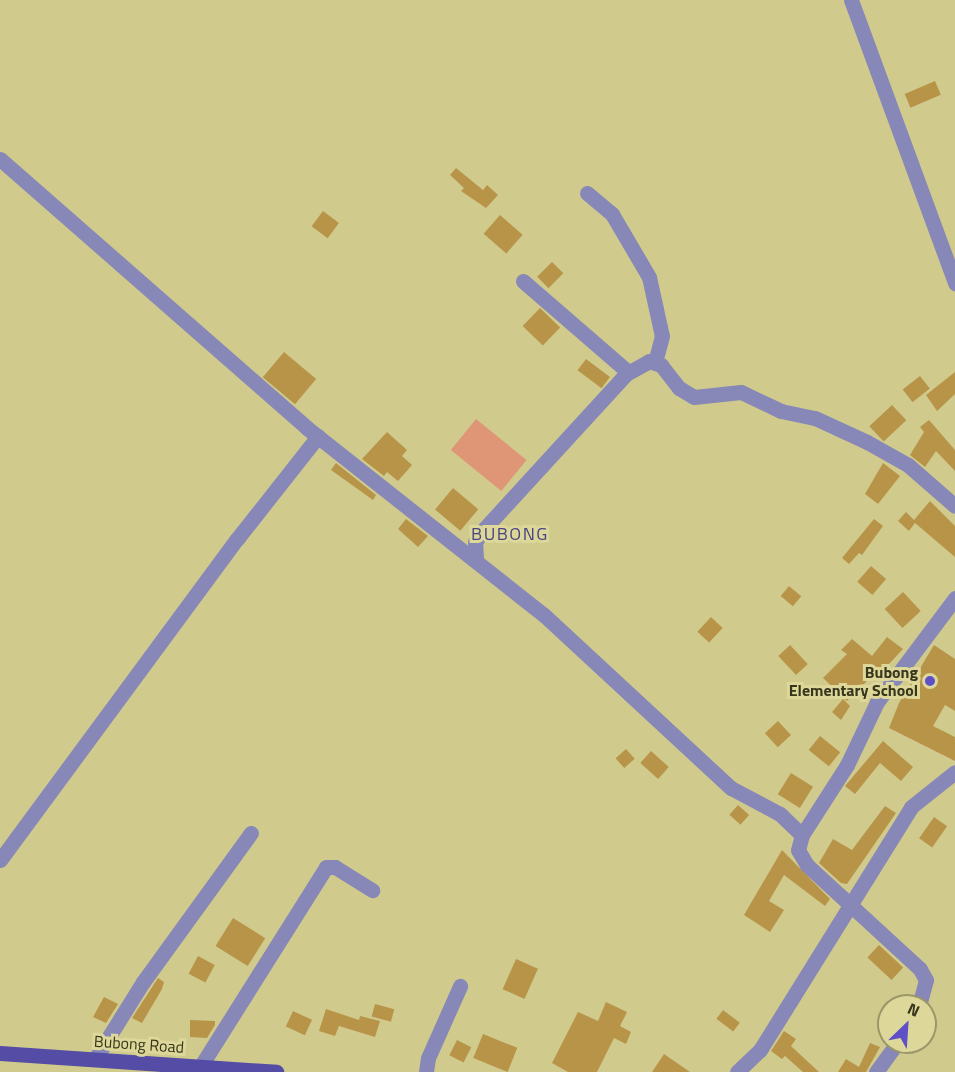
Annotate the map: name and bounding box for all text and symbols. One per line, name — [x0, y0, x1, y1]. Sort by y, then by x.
district label: BUBONG — [471, 523, 549, 545]
place label: Bubong Elementary School — [789, 662, 918, 700]
marker: Bubong Elementary School — [923, 674, 937, 688]
north arrow — [877, 994, 937, 1054]
text: N — [904, 996, 924, 1023]
street label: Bubong Road — [93, 1031, 185, 1057]

